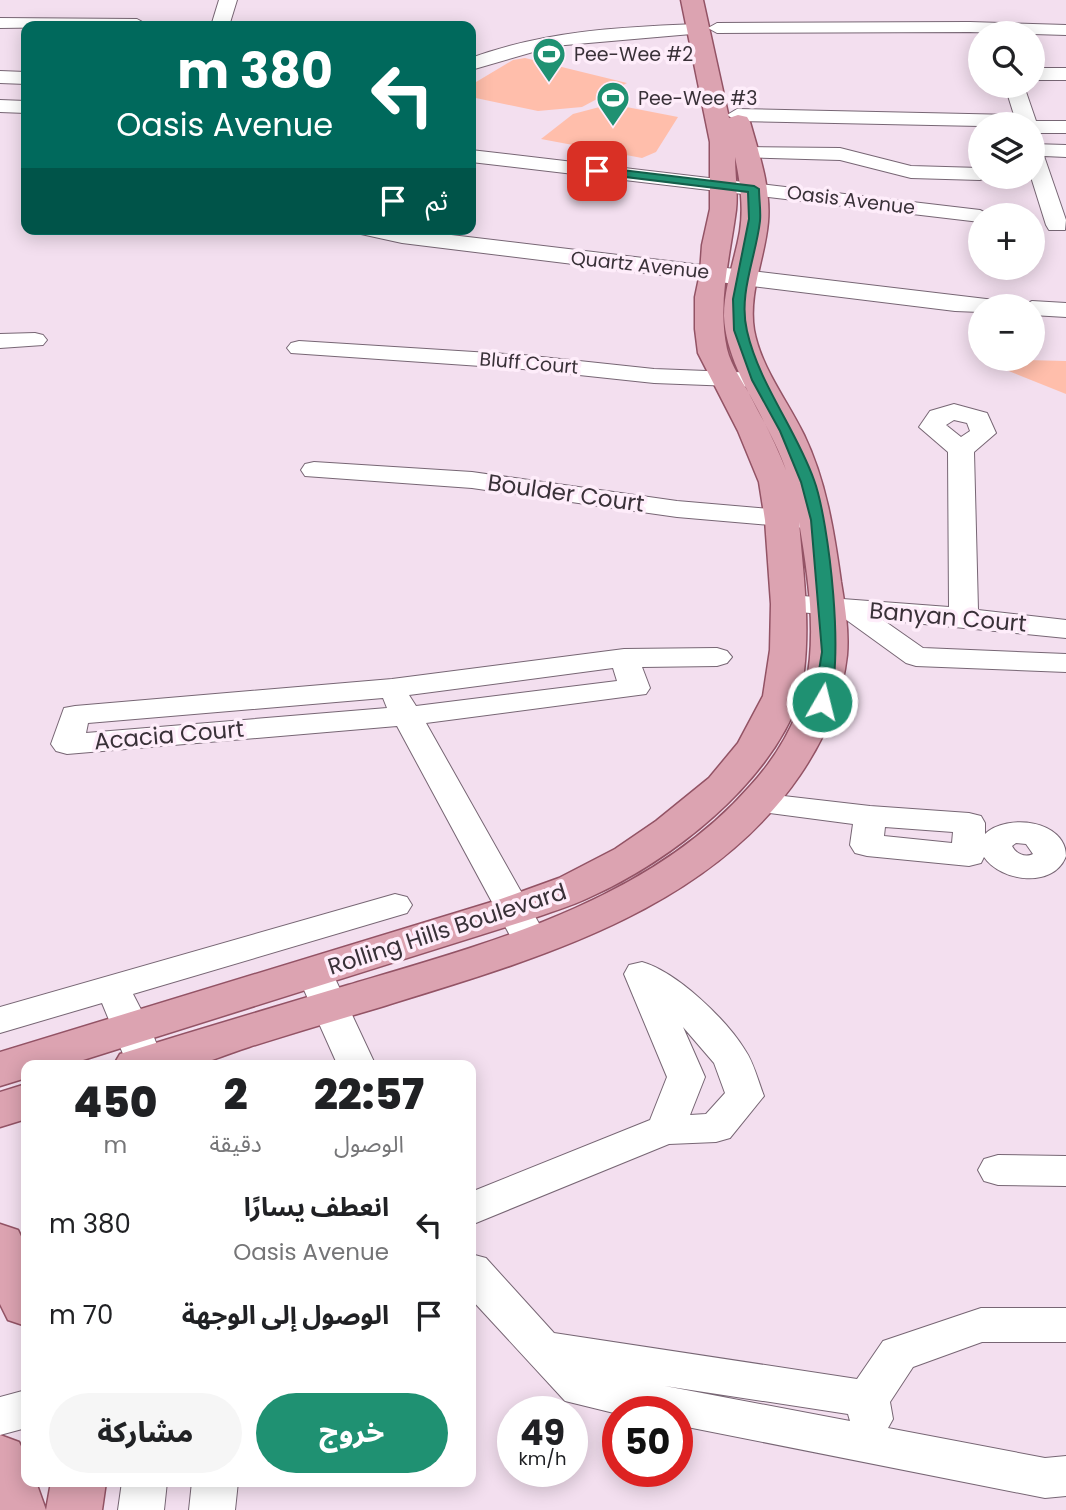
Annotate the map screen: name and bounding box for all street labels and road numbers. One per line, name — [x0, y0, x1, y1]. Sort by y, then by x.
street label: Oasis Avenue — [785, 179, 917, 221]
street label: Quartz Avenue — [569, 244, 711, 286]
street label: Bluff Court — [478, 345, 580, 381]
street label: Boulder Court — [486, 466, 646, 520]
street label: Banyan Court — [868, 594, 1028, 640]
street label: Acacia Court — [93, 713, 245, 757]
street label: Rolling Hills Boulevard — [324, 875, 570, 983]

